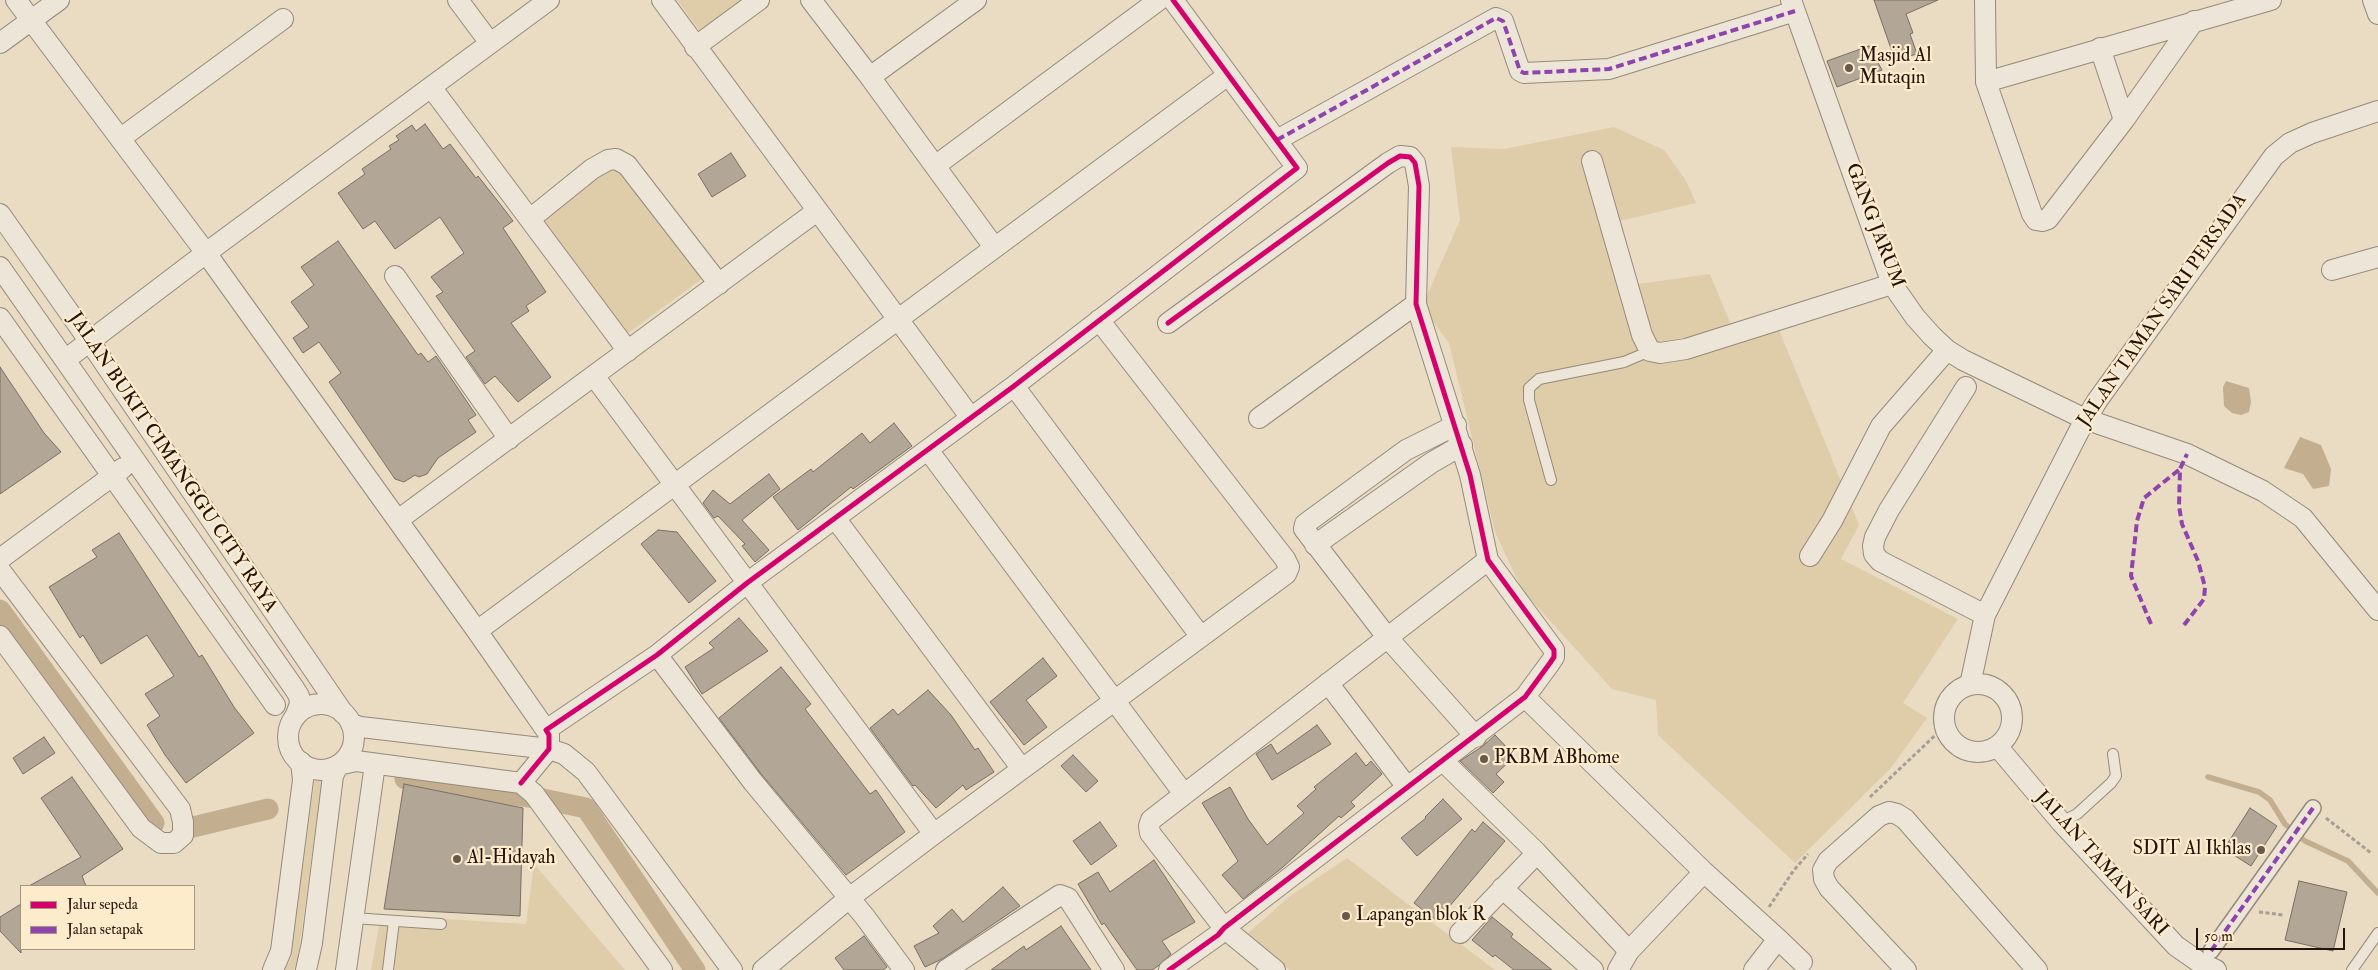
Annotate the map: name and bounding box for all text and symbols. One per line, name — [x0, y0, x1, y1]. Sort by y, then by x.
place label: Masjid Al Mutaqin — [1859, 46, 1931, 90]
marker: Masjid Al Mutaqin — [1843, 62, 1855, 74]
street label: GANG JARUM — [1840, 160, 1908, 292]
street label: JALAN TAMAN SARI PERSADA — [2073, 190, 2253, 432]
street label: JALAN BUKIT CIMANGGU CITY RAYA — [63, 308, 281, 618]
place label: PKBM ABhome — [1494, 748, 1619, 770]
marker: PKBM ABhome — [1478, 753, 1490, 765]
street label: JALAN TAMAN SARI — [2030, 787, 2172, 941]
place label: SDIT Al Ikhlas — [2133, 839, 2251, 861]
marker: SDIT Al Ikhlas — [2255, 844, 2267, 856]
place label: Al-Hidayah — [467, 848, 556, 870]
marker: Al-Hidayah — [451, 853, 463, 865]
legend — [20, 885, 195, 950]
text: Jalur sepeda — [67, 895, 138, 914]
place label: Lapangan blok R — [1356, 905, 1486, 927]
marker: Lapangan blok R — [1340, 910, 1352, 922]
scale bar — [2198, 918, 2347, 950]
text: Jalan setapak — [67, 920, 143, 939]
text: 50 m — [2204, 927, 2233, 946]

